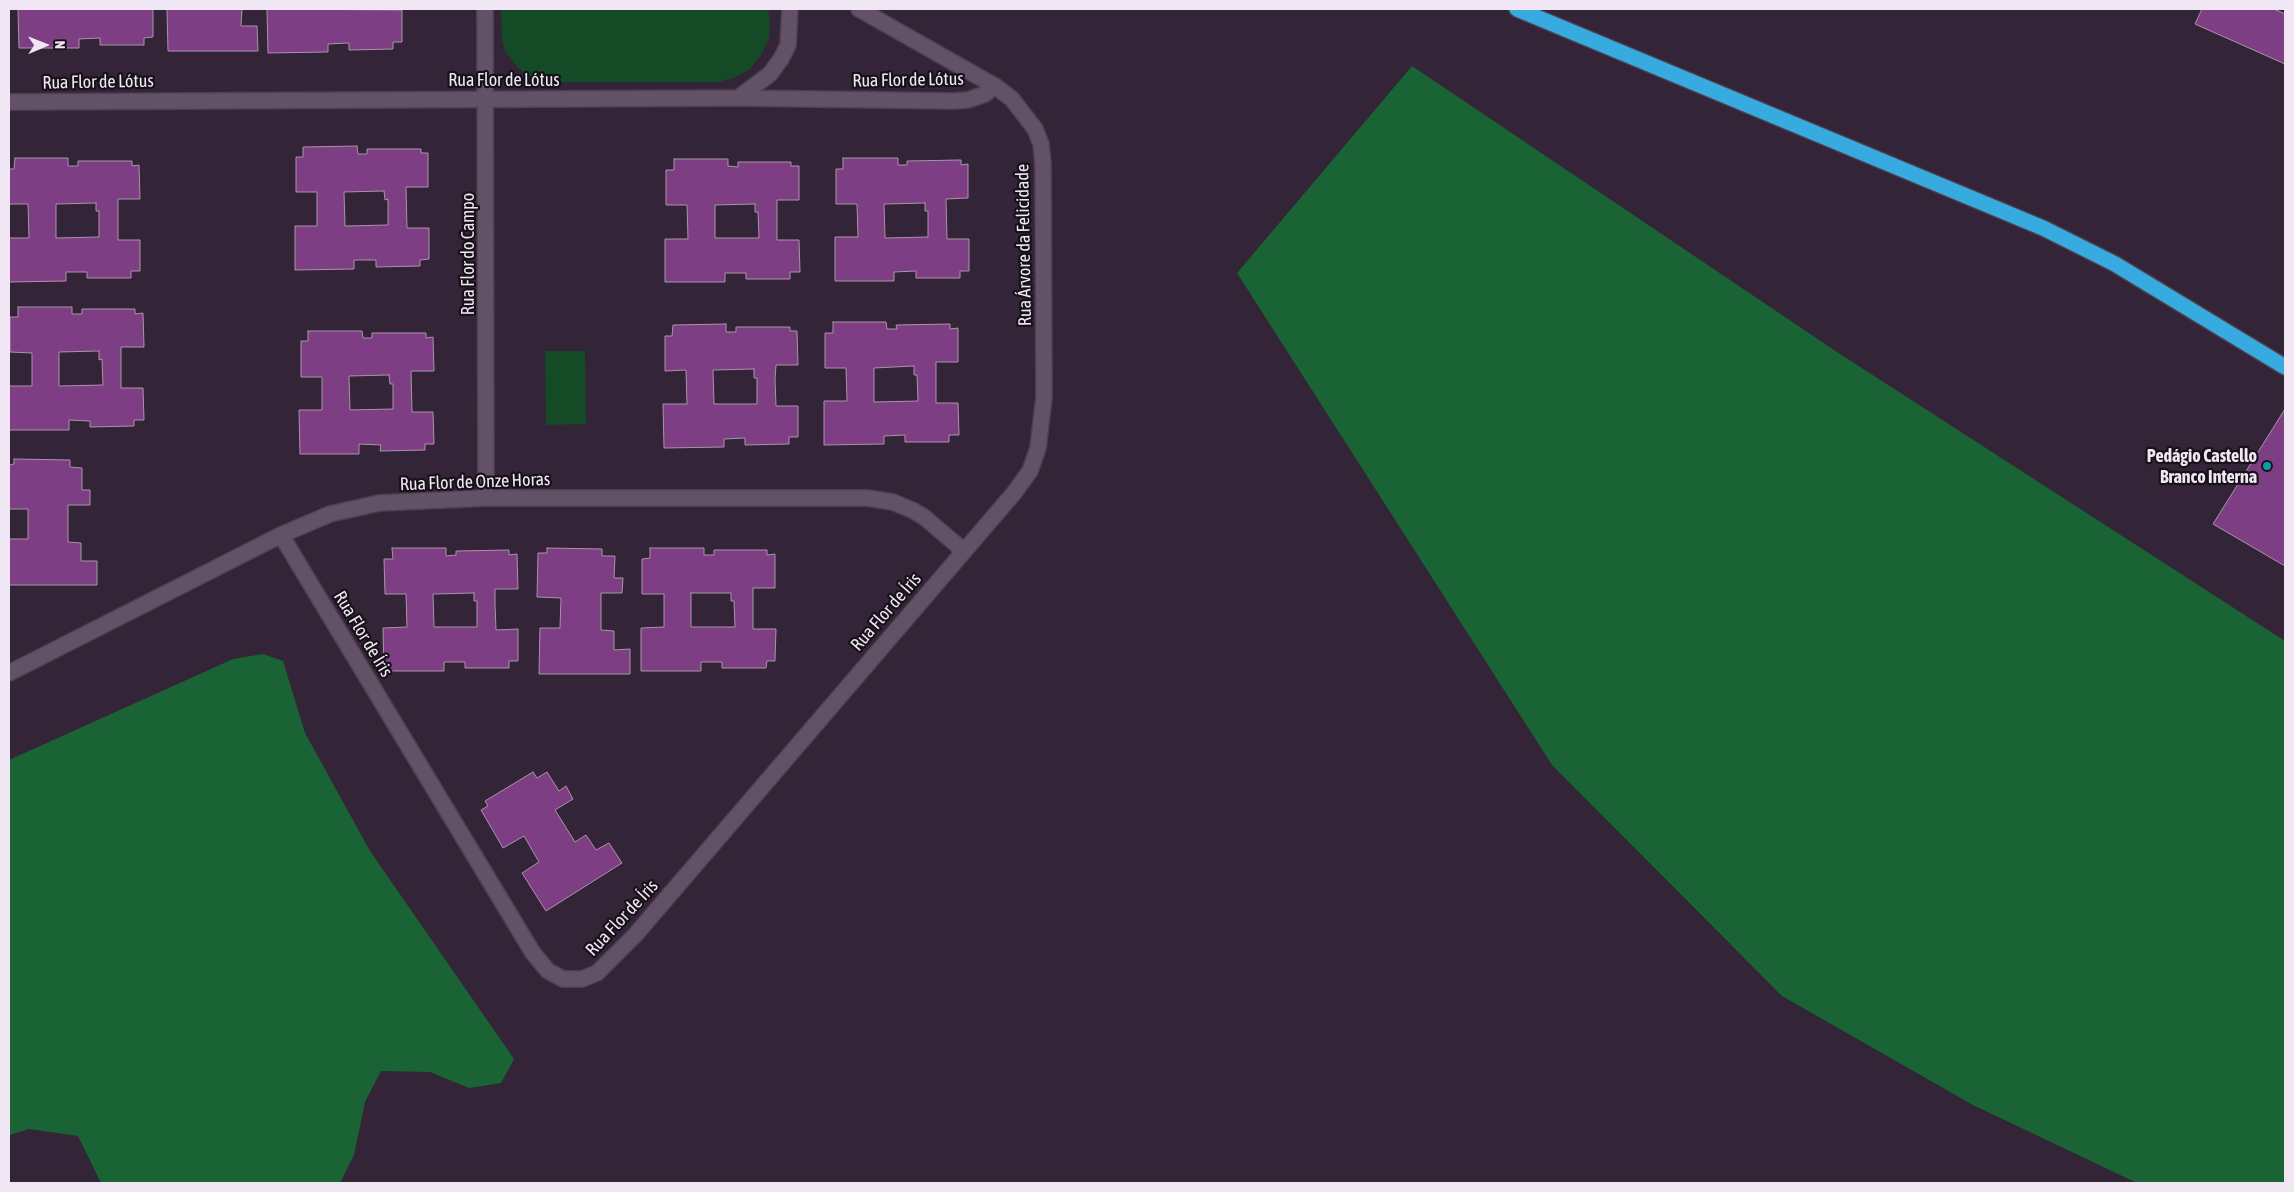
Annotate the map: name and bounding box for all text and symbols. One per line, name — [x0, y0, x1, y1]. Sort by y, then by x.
north arrow — [20, 20, 70, 70]
text: N — [52, 40, 68, 49]
street label: Rua Flor de Lótus — [852, 68, 964, 92]
street label: Rua Flor de Lótus — [448, 69, 560, 91]
street label: Rua Flor de Lótus — [42, 70, 154, 94]
street label: Rua Árvore da Felicidade — [1012, 164, 1036, 326]
street label: Rua Flor do Campo — [457, 193, 479, 315]
place label: Pedágio Castello Branco Interna — [2147, 445, 2257, 488]
marker: Pedágio Castello Branco Interna — [2261, 460, 2273, 472]
street label: Rua Flor de Onze Horas — [399, 469, 551, 495]
street label: Rua Flor de Íris — [846, 569, 926, 655]
street label: Rua Flor de Íris — [329, 587, 397, 681]
street label: Rua Flor de Íris — [581, 875, 663, 961]

